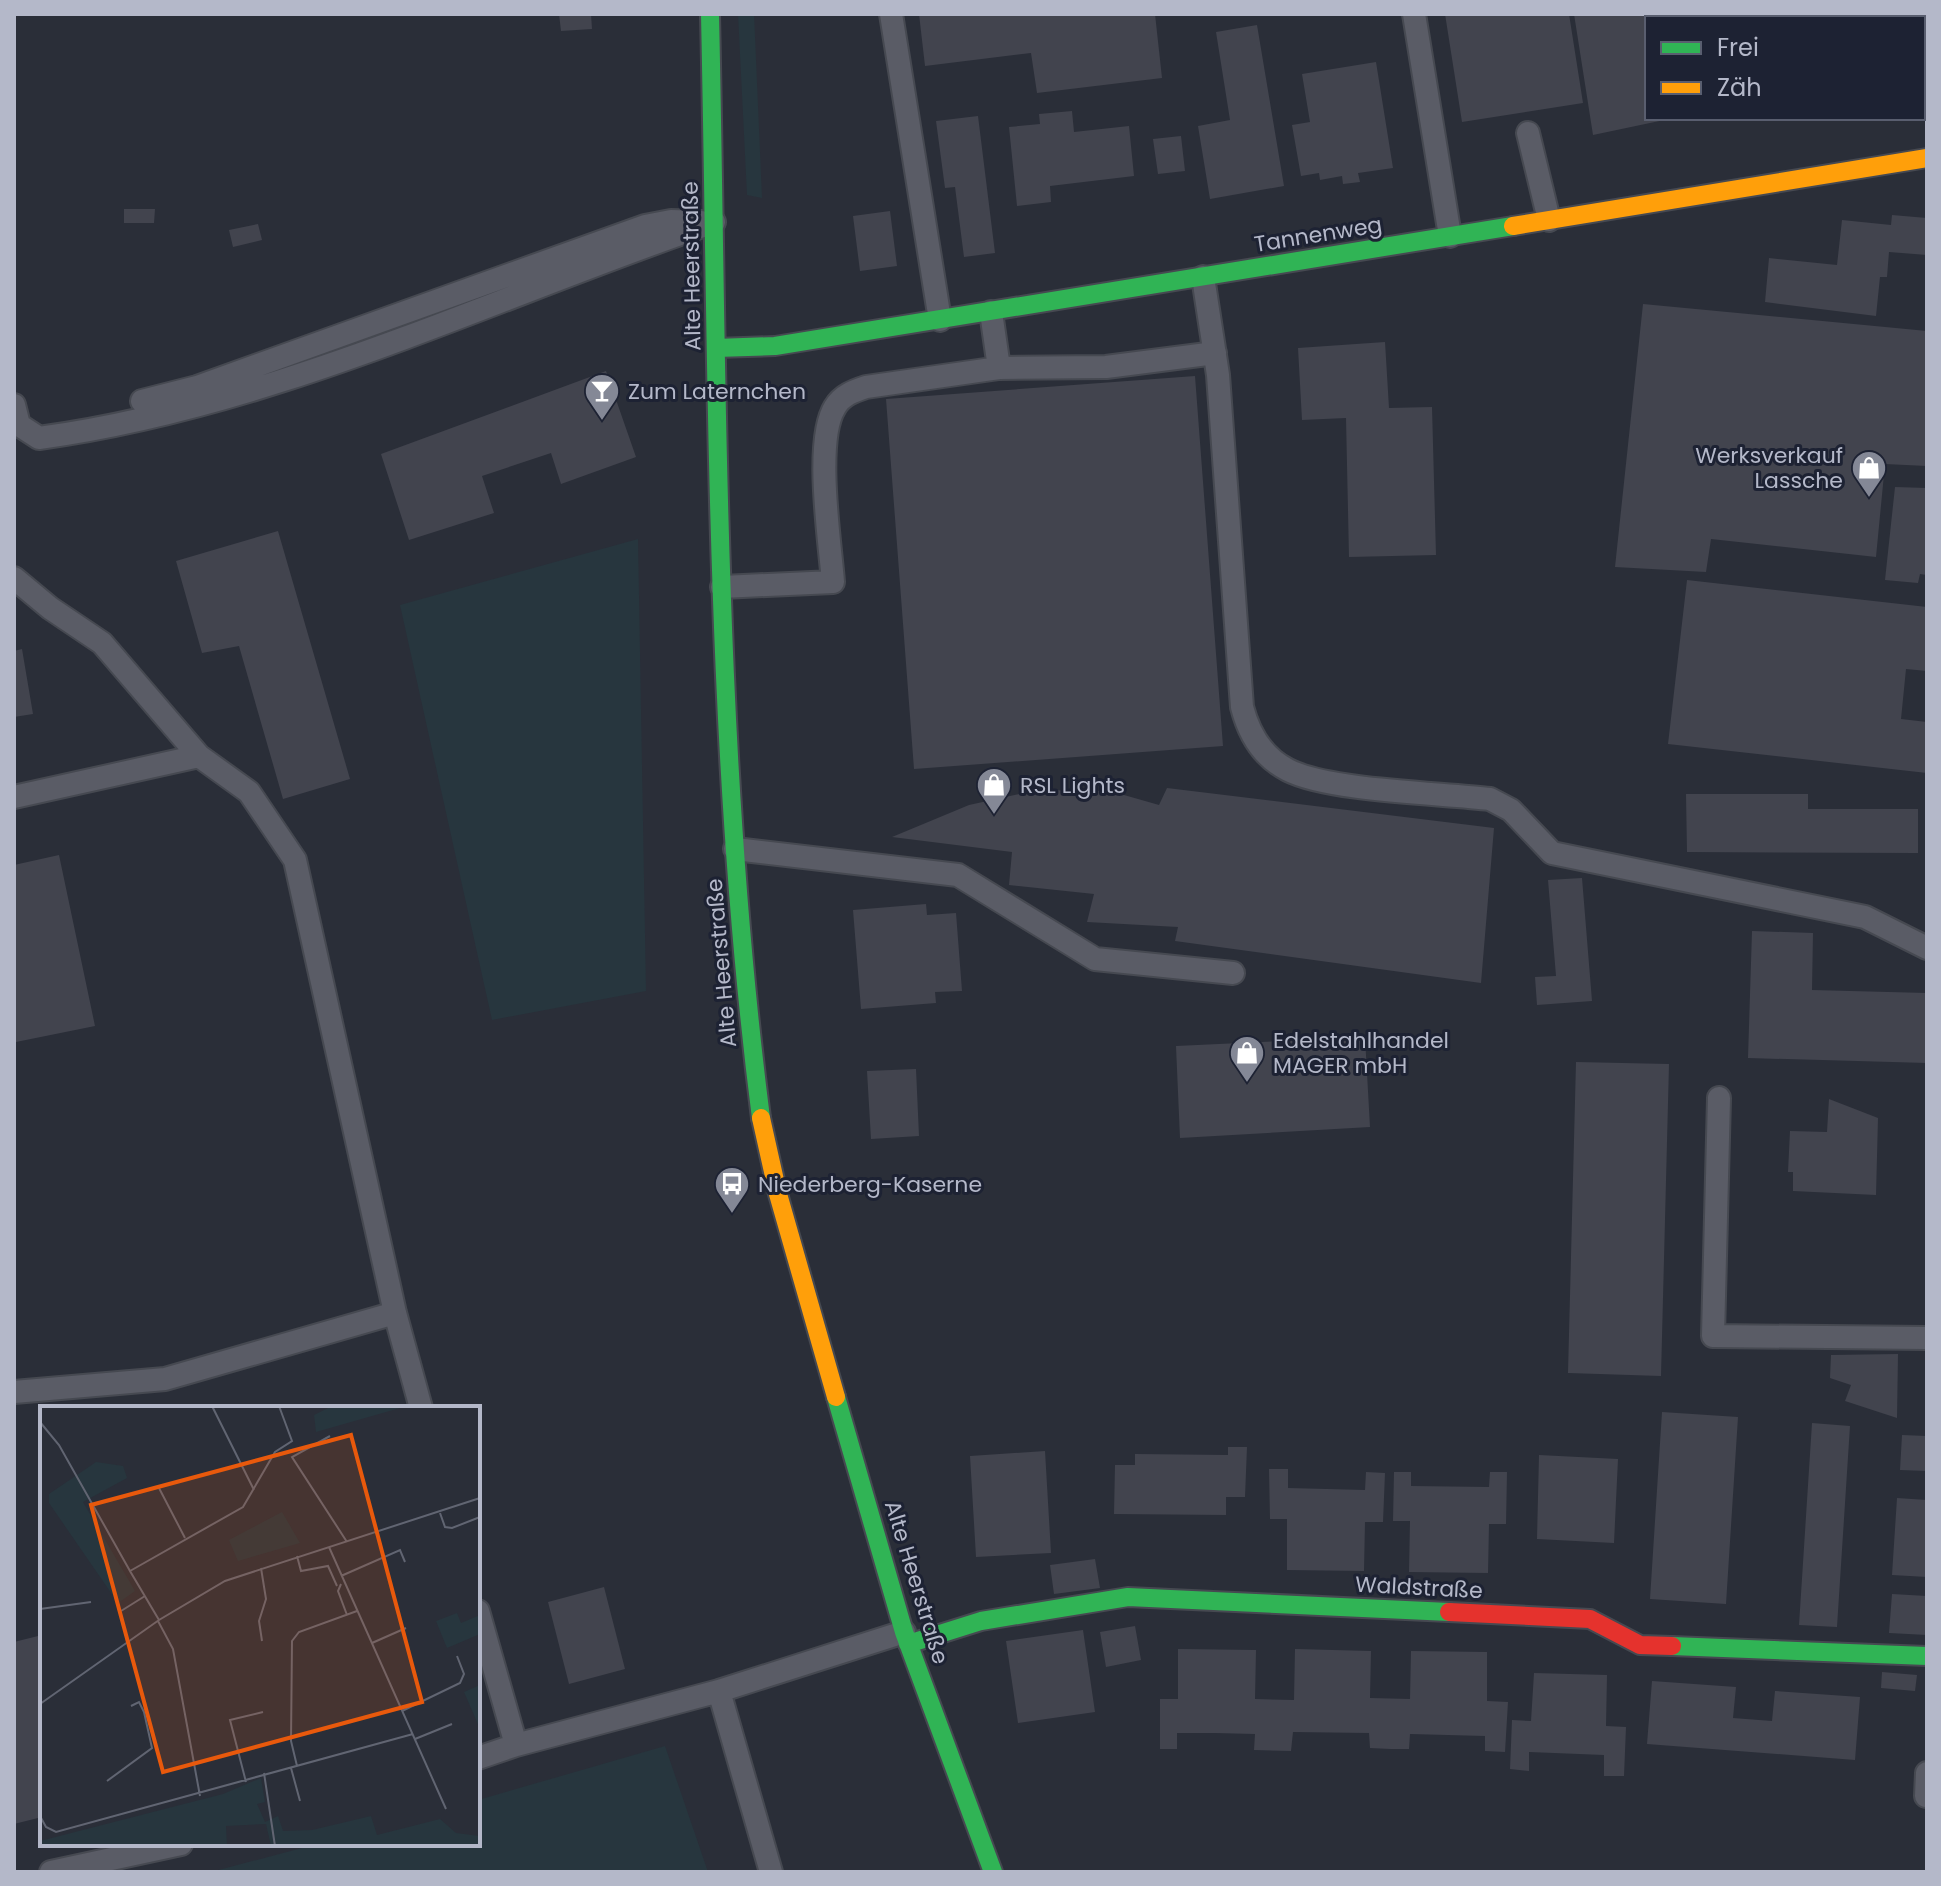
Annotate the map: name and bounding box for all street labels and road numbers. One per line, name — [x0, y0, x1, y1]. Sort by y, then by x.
street label: Alte Heerstraße — [675, 181, 708, 351]
street label: Tannenweg — [1252, 209, 1384, 260]
street label: Alte Heerstraße — [699, 877, 744, 1049]
street label: Alte Heerstraße — [877, 1496, 956, 1668]
street label: Waldstraße — [1354, 1569, 1484, 1606]

